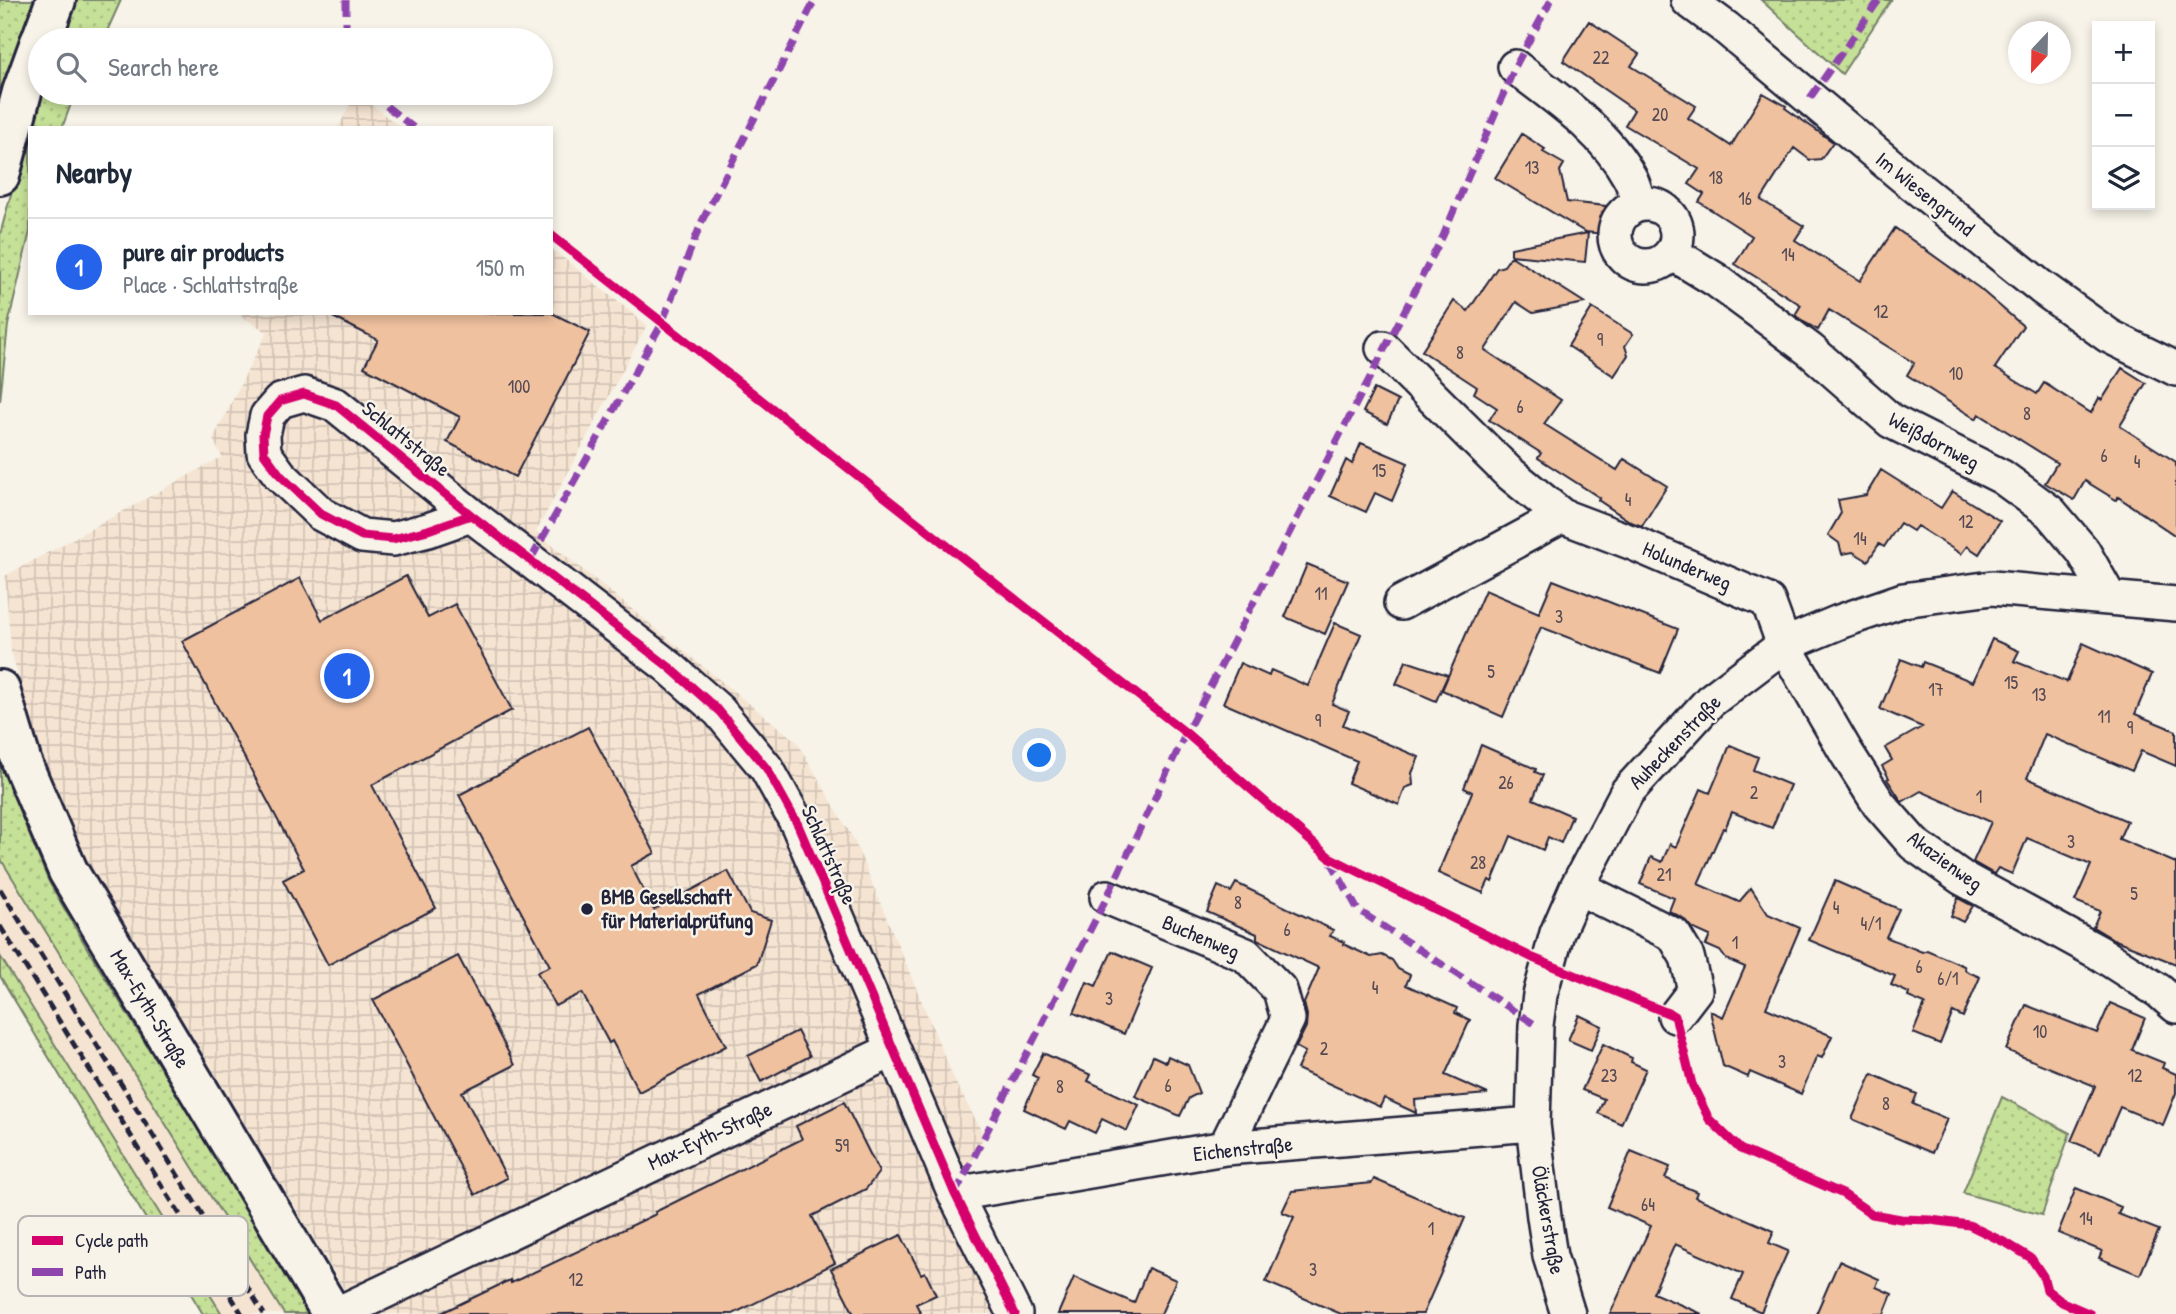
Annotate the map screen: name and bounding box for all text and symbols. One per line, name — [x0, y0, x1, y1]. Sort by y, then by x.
north arrow — [2008, 21, 2071, 84]
map controls — [2092, 21, 2155, 210]
button: + — [2092, 21, 2155, 84]
search box — [28, 28, 553, 105]
house number: 22 — [1593, 45, 1610, 70]
icon: search — [52, 48, 90, 86]
text: Search here — [108, 49, 219, 84]
button: − — [2092, 84, 2155, 147]
house number: 20 — [1652, 102, 1668, 127]
street label: Im Wiesengrund — [1870, 145, 1981, 242]
button: layers — [2092, 147, 2155, 210]
text: Nearby — [56, 152, 132, 192]
house number: 13 — [1525, 155, 1539, 180]
house number: 18 — [1709, 165, 1723, 190]
house number: 16 — [1738, 186, 1752, 211]
text: pure air products — [123, 234, 284, 269]
house number: 14 — [1781, 242, 1795, 267]
text: 1 — [75, 252, 83, 283]
text: 150 m — [476, 252, 525, 283]
text: Place · Schlattstraße — [123, 269, 299, 300]
house number: 12 — [1874, 299, 1889, 324]
house number: 9 — [1597, 327, 1604, 352]
house number: 8 — [1456, 340, 1464, 365]
house number: 10 — [1949, 361, 1963, 386]
house number: 100 — [508, 374, 530, 399]
street label: Schlattstraße — [356, 394, 457, 483]
house number: 6 — [1516, 394, 1524, 419]
house number: 8 — [2023, 401, 2031, 426]
street label: Weißdornweg — [1884, 405, 1985, 477]
house number: 6 — [2100, 443, 2108, 468]
house number: 4 — [2134, 449, 2141, 474]
house number: 15 — [1372, 458, 1386, 483]
house number: 4 — [1625, 487, 1632, 512]
house number: 12 — [1959, 509, 1974, 534]
house number: 14 — [1853, 526, 1867, 551]
street label: Holunderweg — [1638, 534, 1736, 597]
house number: 11 — [1314, 581, 1328, 606]
house number: 3 — [1555, 604, 1563, 629]
pin: 1 — [324, 650, 370, 702]
house number: 5 — [1487, 659, 1495, 684]
house number: 15 — [2004, 670, 2018, 695]
house number: 17 — [1928, 677, 1944, 702]
house number: 13 — [2032, 682, 2046, 707]
street label: Auheckenstraße — [1622, 688, 1727, 795]
house number: 11 — [2097, 704, 2111, 729]
house number: 9 — [1315, 708, 1322, 733]
house number: 9 — [2127, 715, 2134, 740]
your location — [1022, 738, 1056, 772]
house number: 26 — [1498, 770, 1514, 795]
house number: 2 — [1750, 780, 1759, 805]
house number: 1 — [1976, 784, 1982, 809]
street label: Schlattstraße — [795, 800, 864, 909]
street label: Akazienweg — [1902, 824, 1989, 898]
house number: 3 — [2067, 829, 2075, 854]
house number: 28 — [1470, 850, 1486, 875]
house number: 21 — [1657, 862, 1671, 887]
house number: 5 — [2130, 881, 2138, 906]
place label: BMB Gesellschaft für Materialprüfung — [601, 882, 753, 936]
house number: 8 — [1234, 890, 1242, 915]
house number: 4 — [1833, 895, 1840, 920]
marker: BMB Gesellschaft für Materialprüfung — [579, 901, 595, 917]
street label: Buchenweg — [1158, 907, 1244, 966]
house number: 4/1 — [1861, 911, 1881, 936]
house number: 6 — [1283, 917, 1291, 942]
house number: 1 — [1732, 930, 1738, 955]
street label: Max-Eyth-Straße — [104, 944, 197, 1074]
house number: 6 — [1915, 954, 1923, 979]
house number: 6/1 — [1937, 966, 1959, 991]
house number: 4 — [1372, 975, 1379, 1000]
house number: 3 — [1105, 986, 1113, 1011]
house number: 10 — [2033, 1019, 2047, 1044]
house number: 2 — [1320, 1036, 1329, 1061]
house number: 3 — [1778, 1049, 1786, 1074]
house number: 23 — [1601, 1063, 1617, 1088]
house number: 12 — [2128, 1063, 2143, 1088]
house number: 6 — [1164, 1073, 1172, 1098]
house number: 8 — [1056, 1074, 1064, 1099]
house number: 8 — [1882, 1091, 1890, 1116]
street label: Max-Eyth-Straße — [643, 1094, 777, 1177]
street label: Eichenstraße — [1192, 1129, 1294, 1168]
house number: 59 — [835, 1133, 849, 1158]
street label: Öläckerstraße — [1525, 1163, 1572, 1277]
house number: 64 — [1641, 1192, 1655, 1217]
house number: 14 — [2079, 1206, 2093, 1231]
legend — [18, 1216, 248, 1296]
house number: 1 — [1428, 1216, 1434, 1241]
text: Cycle path — [75, 1227, 148, 1253]
house number: 3 — [1309, 1257, 1317, 1282]
text: Path — [75, 1259, 106, 1285]
house number: 12 — [569, 1267, 584, 1292]

